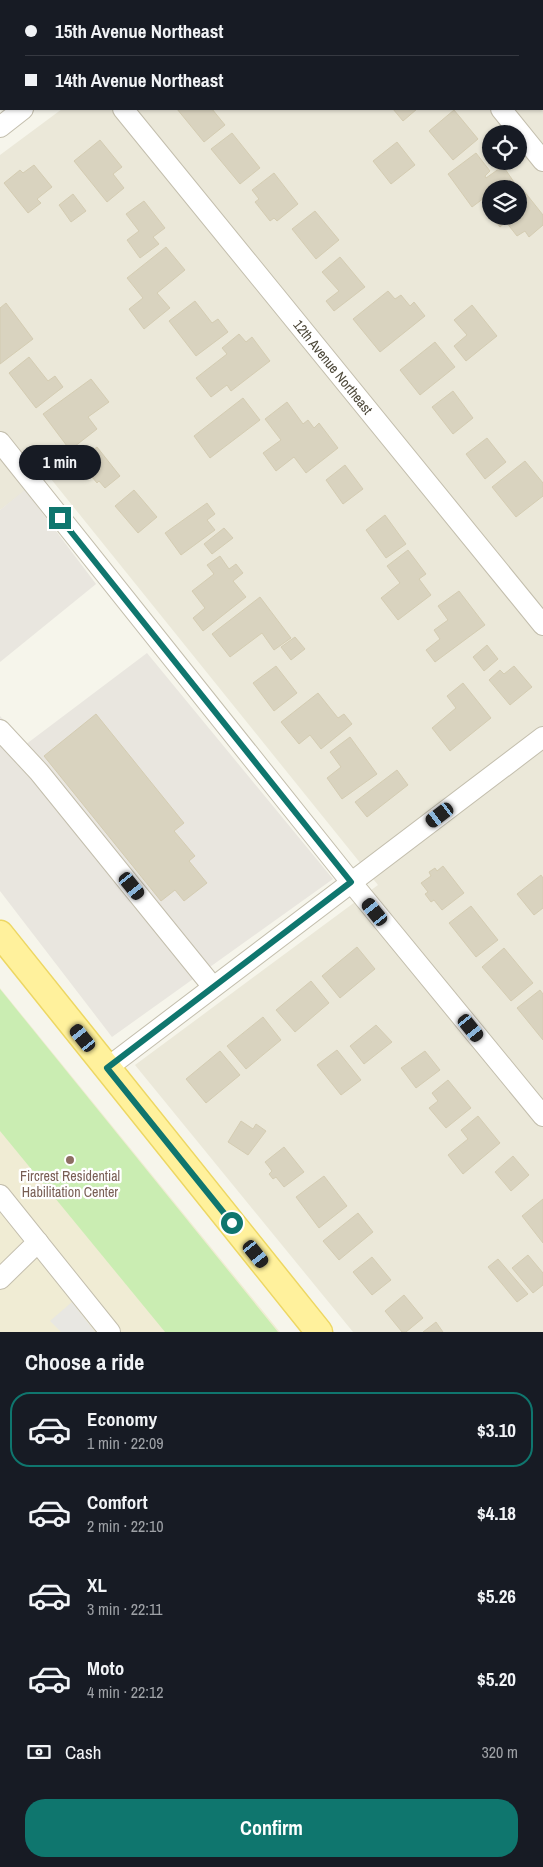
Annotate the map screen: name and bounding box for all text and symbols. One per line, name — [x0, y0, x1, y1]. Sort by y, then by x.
text: 15th Avenue Northeast — [55, 18, 224, 44]
text: 14th Avenue Northeast — [55, 67, 224, 93]
map controls — [482, 125, 527, 225]
button: locate — [482, 125, 527, 170]
button: layers — [482, 180, 527, 225]
street label: 12th Avenue Northeast — [289, 316, 377, 418]
callout: 1 min — [19, 446, 101, 480]
text: 1 min — [43, 451, 77, 473]
route end — [49, 507, 71, 529]
car — [423, 800, 456, 830]
car — [116, 870, 147, 902]
car — [359, 896, 390, 928]
car — [455, 1012, 486, 1044]
car — [67, 1022, 98, 1054]
marker: Fircrest Residential Habilitation Center — [64, 1154, 76, 1166]
place label: Fircrest Residential Habilitation Center — [20, 1167, 120, 1201]
route start — [221, 1212, 243, 1234]
car — [240, 1238, 271, 1270]
text: Choose a ride — [25, 1347, 144, 1377]
text: Economy — [87, 1406, 157, 1432]
icon: car — [27, 1407, 72, 1452]
text: $3.10 — [477, 1417, 516, 1443]
text: 1 min · 22:09 — [87, 1432, 164, 1454]
text: Comfort — [87, 1489, 148, 1515]
icon: car — [27, 1490, 72, 1535]
text: $4.18 — [477, 1500, 516, 1526]
text: 2 min · 22:10 — [87, 1515, 164, 1537]
text: XL — [87, 1572, 107, 1598]
icon: car — [27, 1573, 72, 1618]
text: $5.26 — [477, 1583, 516, 1609]
text: 3 min · 22:11 — [87, 1598, 163, 1620]
text: Moto — [87, 1655, 124, 1681]
icon: car — [27, 1656, 72, 1701]
text: $5.20 — [477, 1666, 516, 1692]
text: 4 min · 22:12 — [87, 1681, 164, 1703]
icon: cash — [25, 1738, 53, 1766]
text: Cash — [65, 1739, 101, 1765]
text: 320 m — [482, 1741, 518, 1763]
button: Confirm — [25, 1799, 518, 1857]

